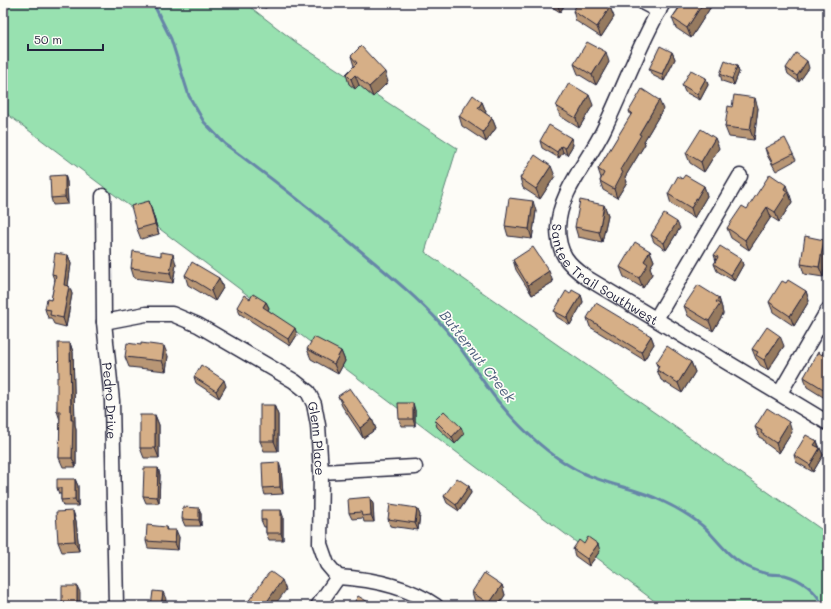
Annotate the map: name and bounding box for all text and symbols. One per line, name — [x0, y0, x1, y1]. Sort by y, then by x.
scale bar — [28, 26, 103, 52]
text: 50 m — [34, 31, 62, 47]
street label: Santee Trail Southwest — [549, 223, 662, 328]
water label: Butternut Creek — [436, 306, 520, 407]
street label: Pedro Drive — [100, 361, 121, 439]
street label: Glenn Place — [305, 400, 330, 476]

